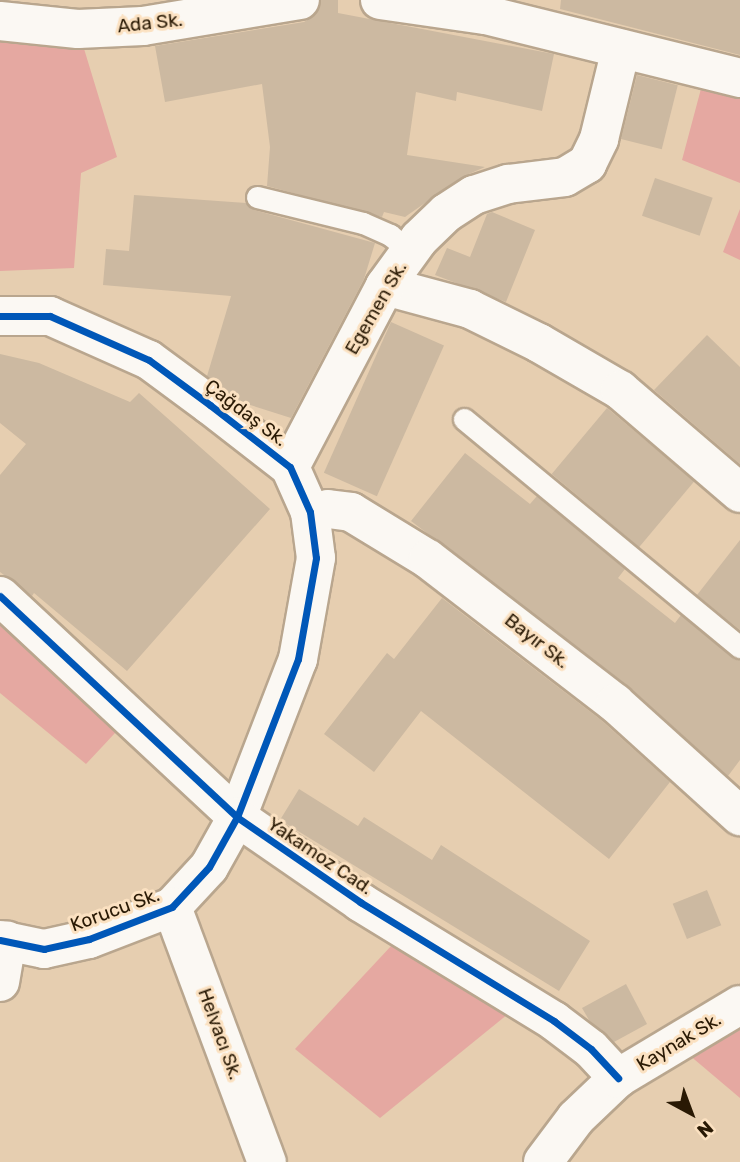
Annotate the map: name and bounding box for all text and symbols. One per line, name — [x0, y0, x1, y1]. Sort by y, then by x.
street label: Ada Sk. — [116, 8, 184, 38]
street label: Egemen Sk. — [340, 257, 412, 359]
street label: Çağdaş Sk. — [200, 375, 292, 451]
street label: Bayır Sk. — [500, 609, 574, 673]
street label: Yakamoz Cad. — [263, 812, 377, 900]
street label: Korucu Sk. — [67, 883, 163, 937]
street label: Helvacı Sk. — [193, 985, 247, 1083]
street label: Kaynak Sk. — [632, 1008, 726, 1076]
north arrow — [656, 1078, 726, 1148]
text: N — [692, 1116, 718, 1142]

